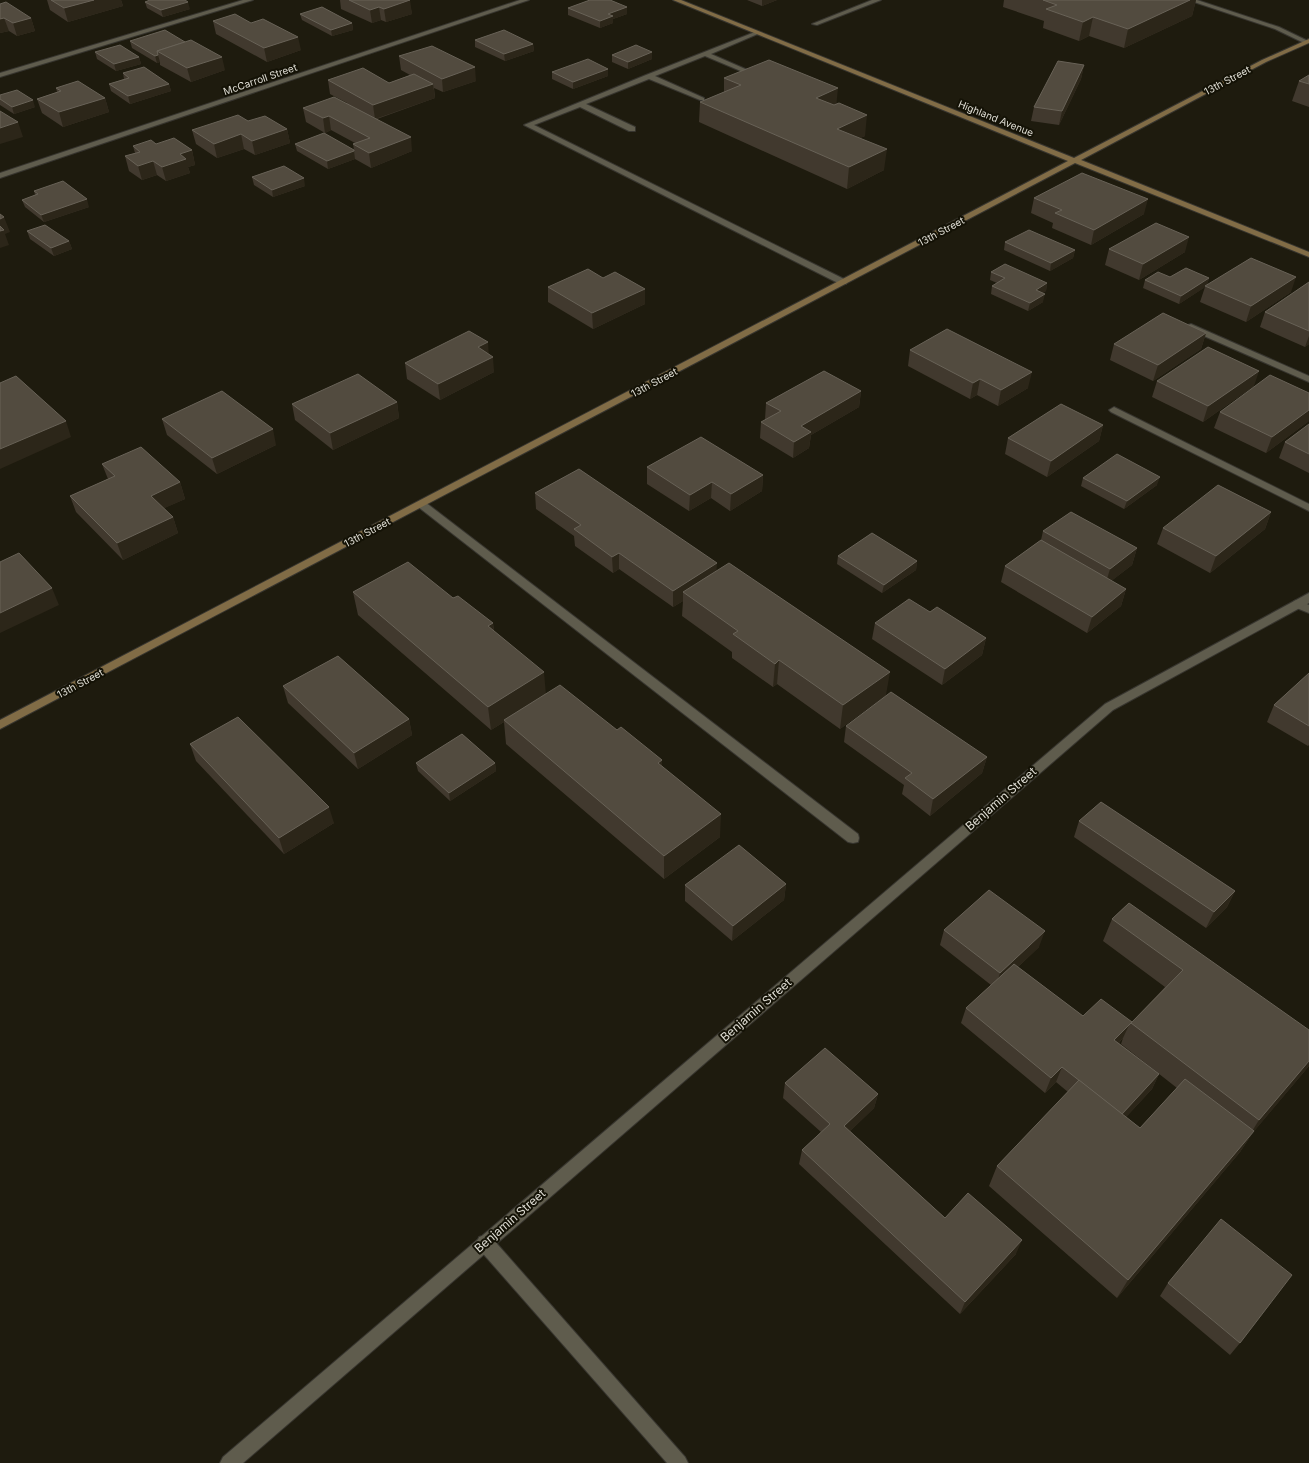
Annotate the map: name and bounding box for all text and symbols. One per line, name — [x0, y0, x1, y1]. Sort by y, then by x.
street label: McCarroll Street — [222, 61, 299, 97]
street label: 13th Street — [1202, 63, 1253, 97]
street label: Highland Avenue — [957, 97, 1035, 139]
street label: 13th Street — [916, 214, 967, 248]
street label: 13th Street — [629, 365, 680, 399]
street label: 13th Street — [342, 515, 393, 549]
street label: 13th Street — [55, 666, 106, 700]
street label: Benjamin Street — [962, 764, 1039, 834]
street label: Benjamin Street — [717, 975, 794, 1045]
street label: Benjamin Street — [471, 1186, 548, 1256]

